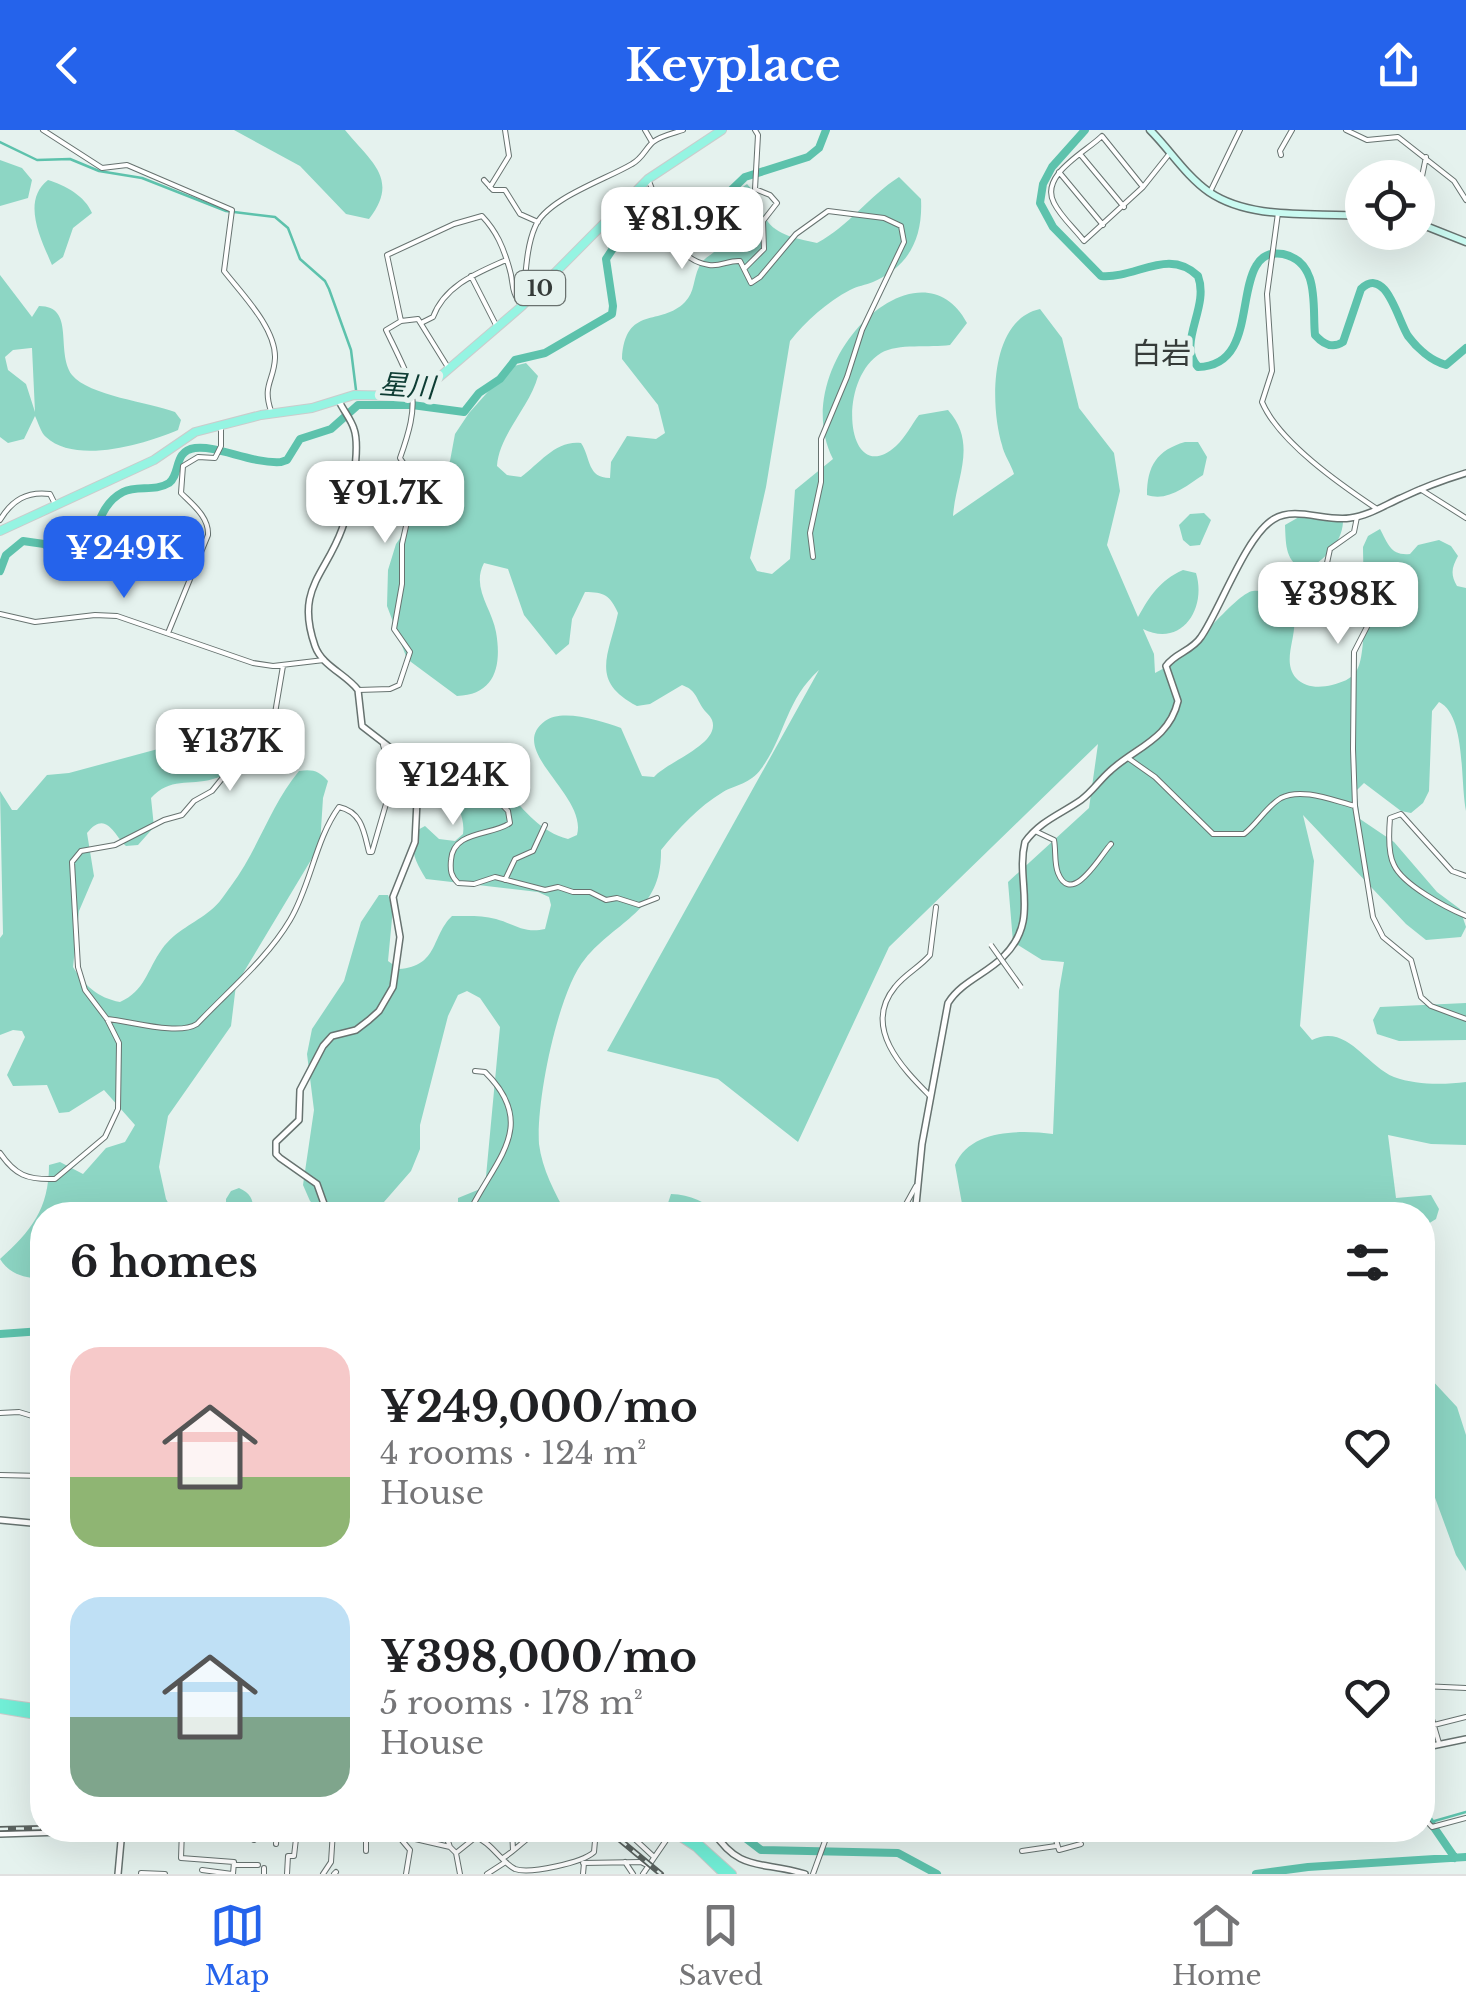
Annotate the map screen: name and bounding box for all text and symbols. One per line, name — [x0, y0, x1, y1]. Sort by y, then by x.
text: Keyplace — [625, 37, 841, 93]
icon: back — [40, 38, 95, 93]
icon: share — [1371, 38, 1426, 93]
map controls — [1345, 160, 1435, 250]
button: locate — [1345, 160, 1435, 250]
pin: ¥81.9K — [601, 187, 763, 272]
text: ¥81.9K — [623, 199, 741, 239]
road number: 10 — [515, 271, 565, 305]
district label: 白岩 — [1131, 335, 1191, 372]
water label: 星川 — [378, 367, 439, 406]
pin: ¥91.7K — [304, 461, 466, 546]
text: ¥91.7K — [328, 473, 442, 513]
pin: ¥249K — [54, 516, 194, 601]
text: ¥249K — [65, 528, 183, 568]
pin: ¥398K — [1268, 562, 1408, 647]
text: ¥398K — [1280, 574, 1396, 614]
pin: ¥137K — [160, 709, 300, 794]
text: ¥137K — [178, 721, 282, 761]
pin: ¥124K — [383, 743, 523, 828]
text: ¥124K — [398, 755, 508, 795]
icon: filters — [1340, 1235, 1395, 1290]
text: 6 homes — [70, 1236, 258, 1288]
text: ¥249,000/mo — [380, 1381, 698, 1433]
icon: home — [150, 1387, 270, 1507]
icon: heart — [1340, 1420, 1395, 1475]
text: 4 rooms · 124 m² — [380, 1433, 646, 1473]
text: House — [380, 1473, 484, 1513]
text: ¥398,000/mo — [380, 1631, 697, 1683]
icon: home — [150, 1637, 270, 1757]
icon: heart — [1340, 1670, 1395, 1725]
text: 5 rooms · 178 m² — [380, 1683, 643, 1723]
text: House — [380, 1723, 484, 1763]
tab: Map — [204, 1898, 270, 1993]
tab: Saved — [679, 1898, 763, 1993]
tab: Home — [1172, 1898, 1261, 1993]

